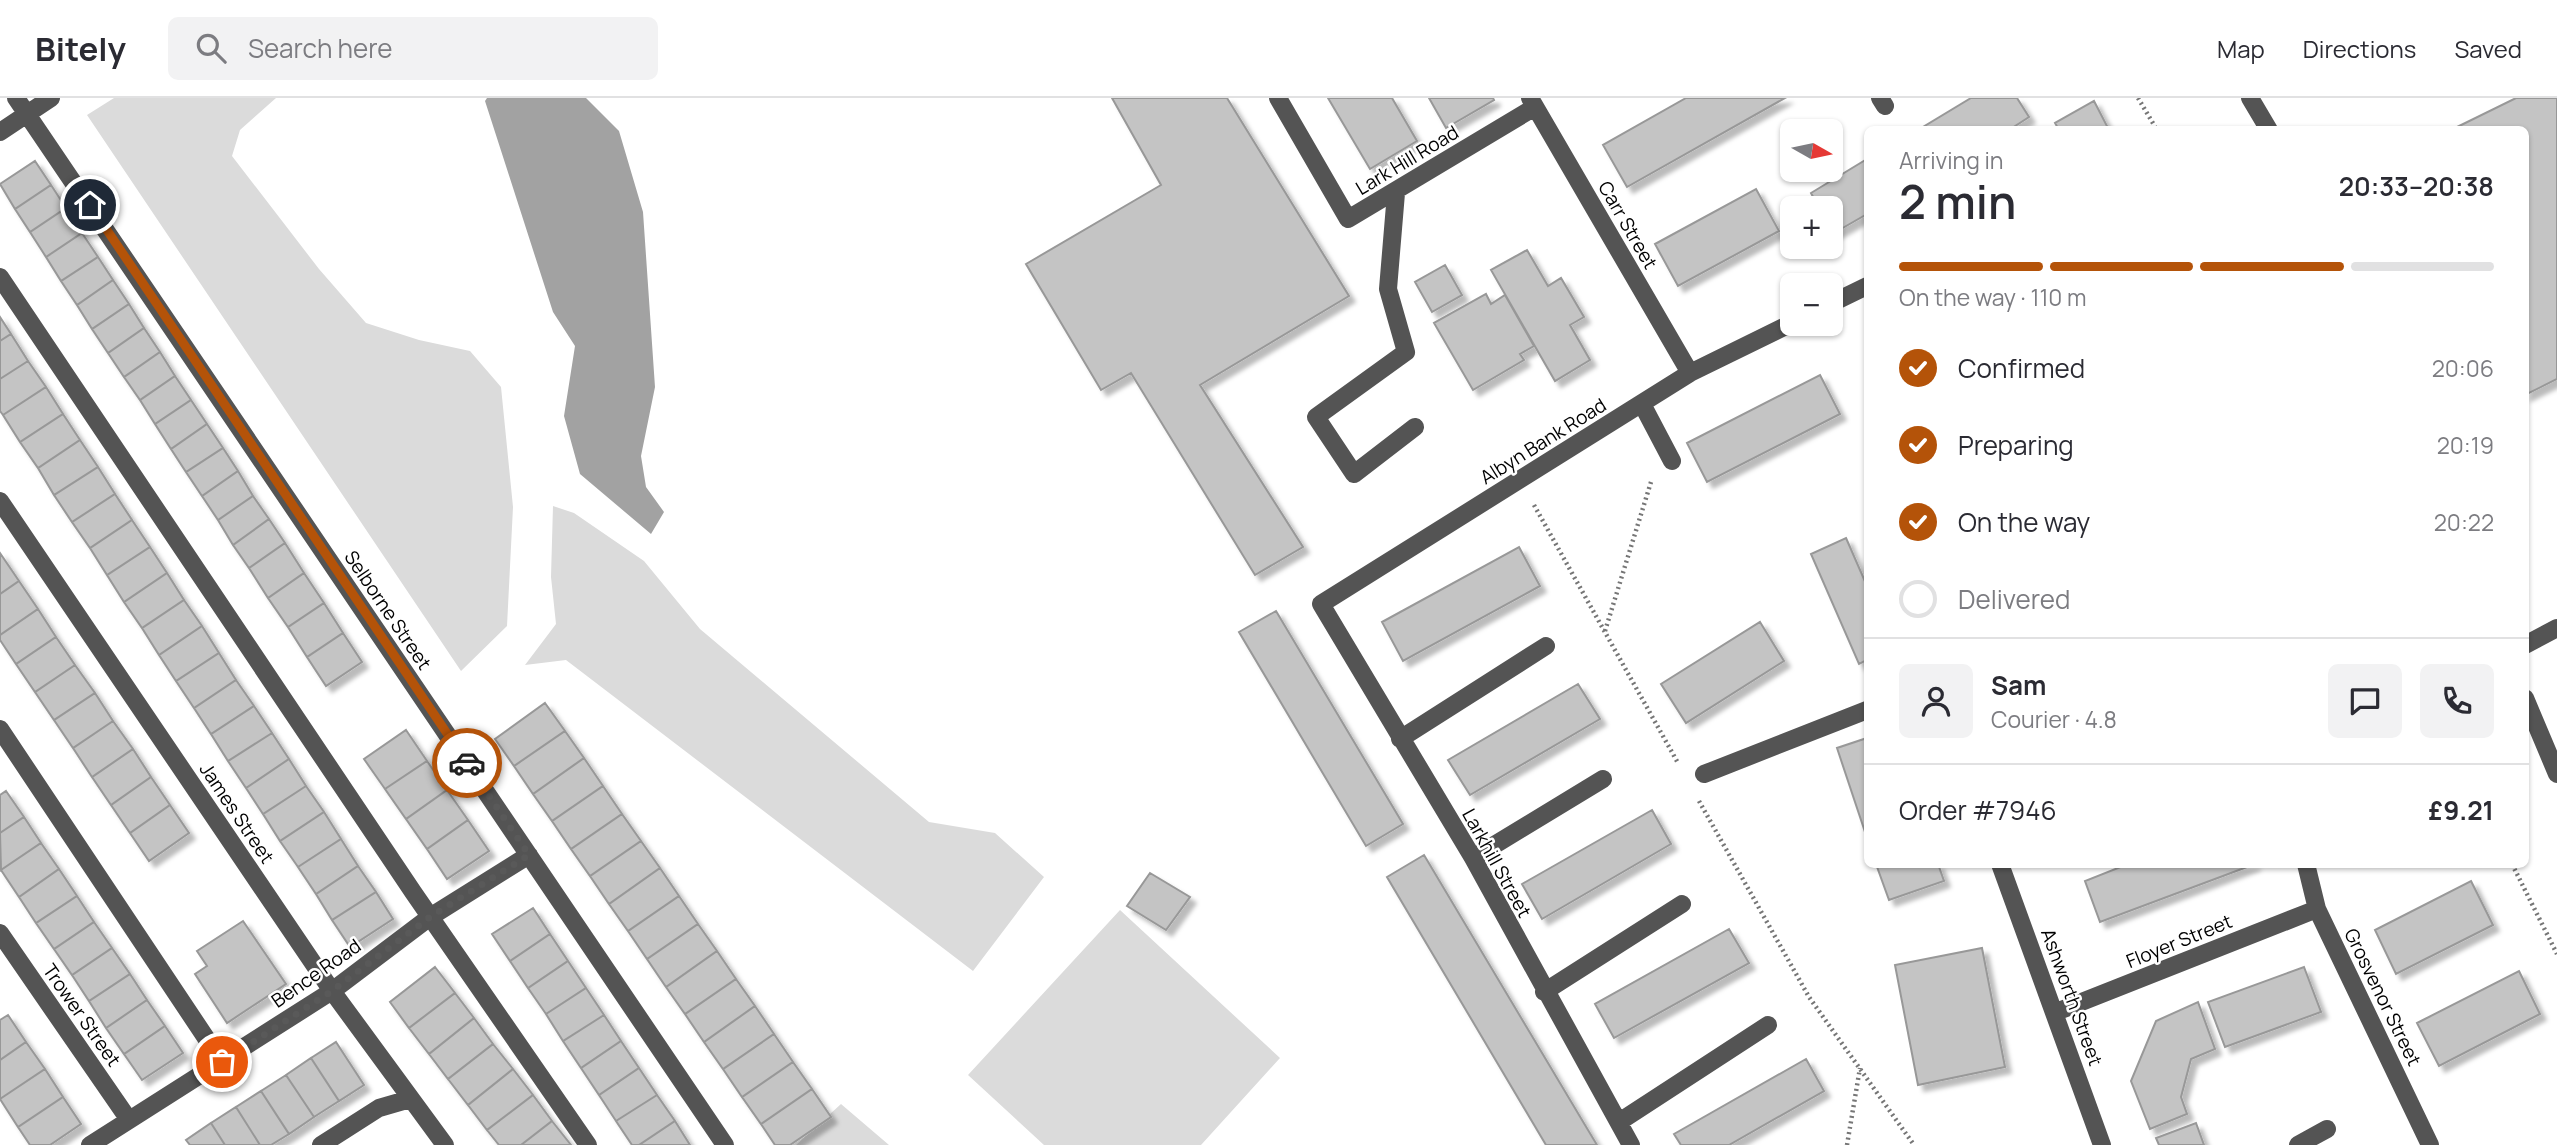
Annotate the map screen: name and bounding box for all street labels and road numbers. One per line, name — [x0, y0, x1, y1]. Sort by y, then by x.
street label: Lark Hill Road — [1351, 119, 1463, 201]
street label: Carr Street — [1592, 176, 1664, 274]
street label: Albyn Bank Road — [1475, 392, 1611, 490]
street label: Selborne Street — [338, 545, 438, 675]
street label: James Street — [194, 758, 280, 868]
street label: Larkhill Street — [1456, 804, 1538, 922]
street label: Floyer Street — [2122, 908, 2236, 974]
street label: Grosvenor Street — [2338, 924, 2428, 1070]
street label: Ashworth Street — [2035, 925, 2109, 1069]
street label: Bence Road — [266, 933, 366, 1013]
street label: Trower Street — [37, 959, 127, 1071]

